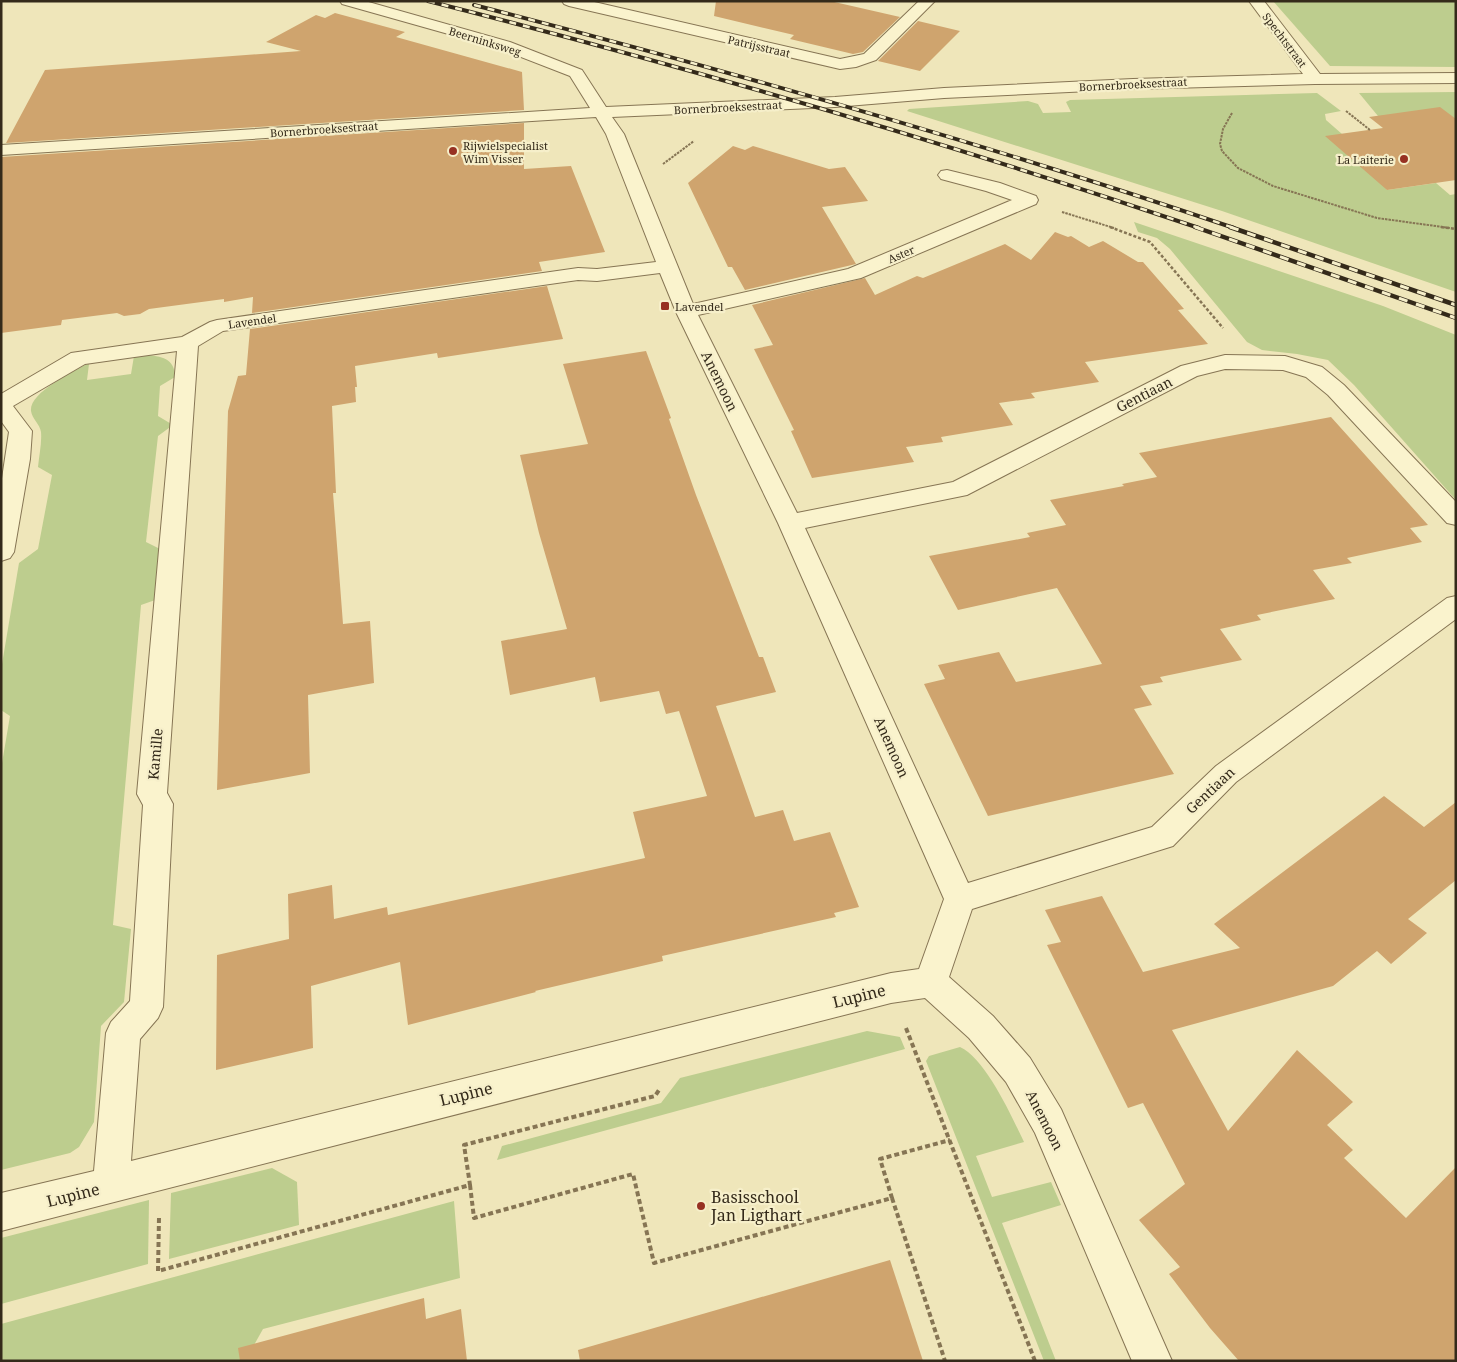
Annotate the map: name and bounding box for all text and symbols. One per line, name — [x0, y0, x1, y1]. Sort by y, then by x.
street label: Spechtstraat — [1259, 10, 1311, 71]
street label: Beerninksweg — [447, 23, 523, 59]
street label: Patrijsstraat — [726, 32, 792, 61]
street label: Bornerbroeksestraat — [1078, 74, 1188, 94]
street label: Bornerbroeksestraat — [673, 97, 783, 117]
street label: Bornerbroeksestraat — [269, 118, 379, 140]
place label: Rijwielspecialist Wim Visser — [463, 138, 548, 166]
marker: Rijwielspecialist Wim Visser — [447, 145, 459, 157]
place label: La Laiterie — [1337, 152, 1394, 167]
marker: La Laiterie — [1398, 153, 1410, 165]
street label: Aster — [885, 241, 917, 266]
place label: Lavendel — [675, 299, 724, 314]
marker: Lavendel — [659, 300, 671, 312]
street label: Lavendel — [227, 310, 278, 332]
street label: Anemoon — [697, 348, 743, 414]
street label: Gentiaan — [1113, 372, 1175, 416]
street label: Anemoon — [870, 714, 914, 780]
street label: Kamille — [143, 727, 167, 781]
street label: Gentiaan — [1181, 762, 1239, 818]
street label: Lupine — [830, 979, 888, 1013]
street label: Lupine — [437, 1077, 495, 1111]
street label: Anemoon — [1022, 1087, 1068, 1153]
street label: Lupine — [44, 1178, 102, 1212]
place label: Basisschool Jan Ligthart — [710, 1186, 802, 1226]
marker: Basisschool Jan Ligthart — [695, 1200, 707, 1212]

